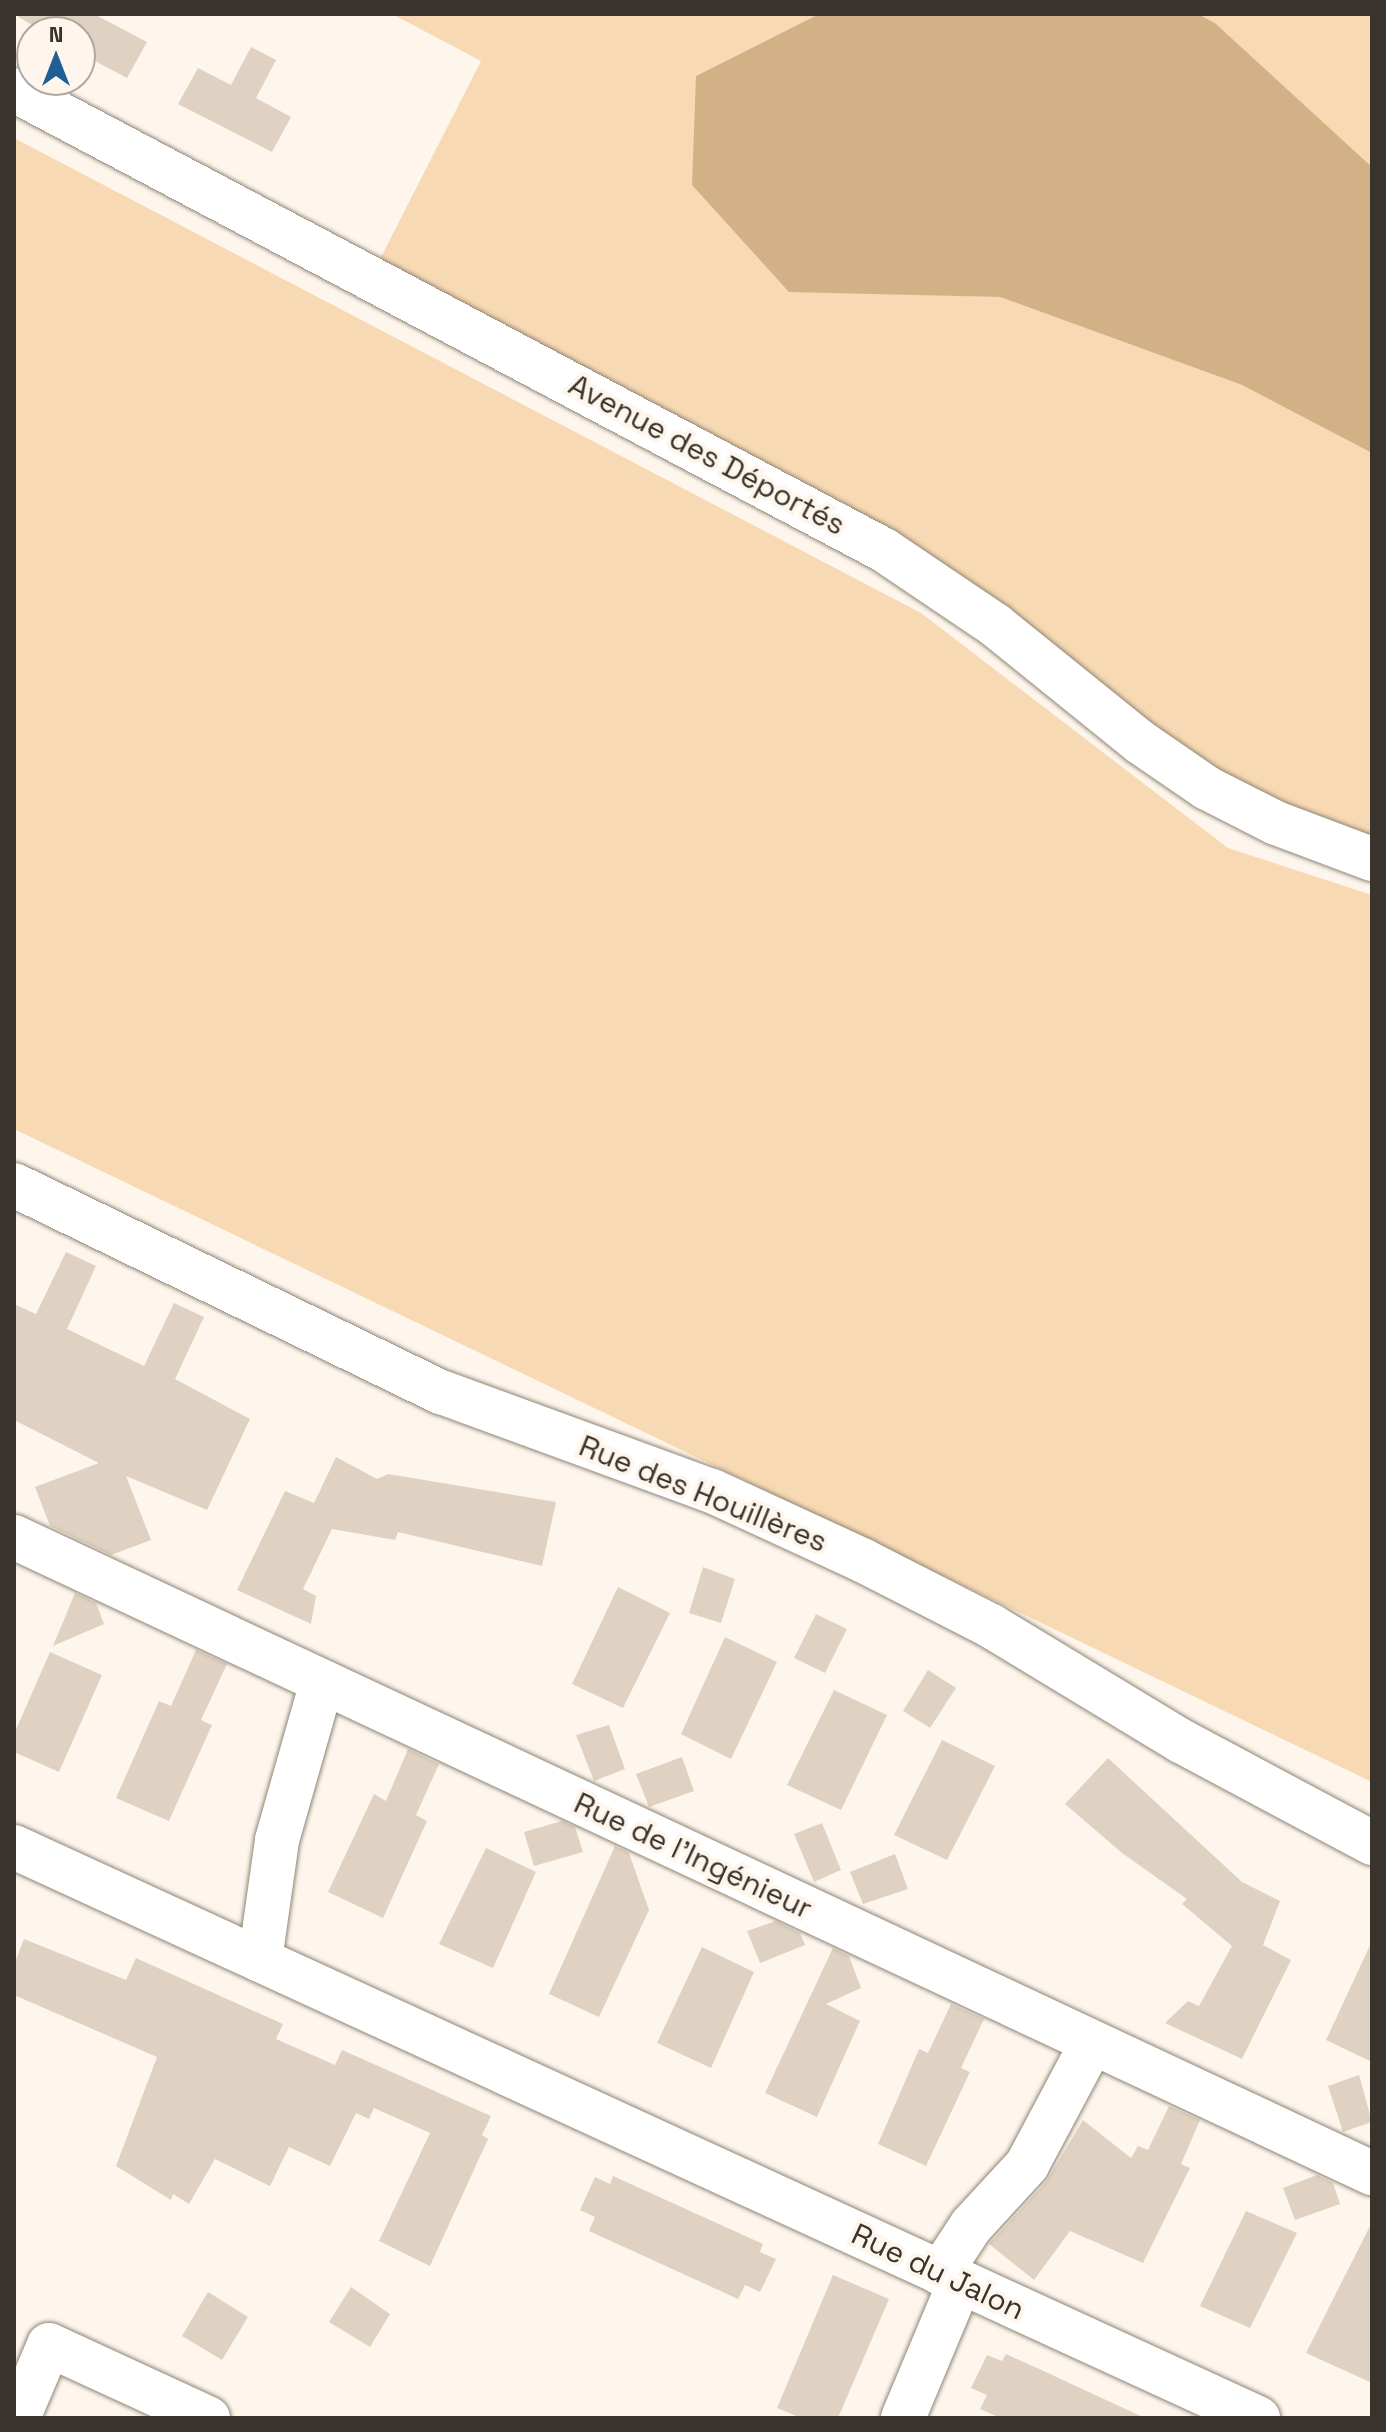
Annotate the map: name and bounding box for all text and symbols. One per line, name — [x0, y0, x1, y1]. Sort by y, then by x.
north arrow — [16, 16, 96, 96]
text: N — [49, 20, 63, 48]
street label: Avenue des Déportés — [563, 367, 851, 543]
street label: Rue des Houillères — [574, 1428, 832, 1560]
street label: Rue de l'Ingénieur — [568, 1785, 818, 1927]
street label: Rue du Jalon — [846, 2216, 1030, 2328]

